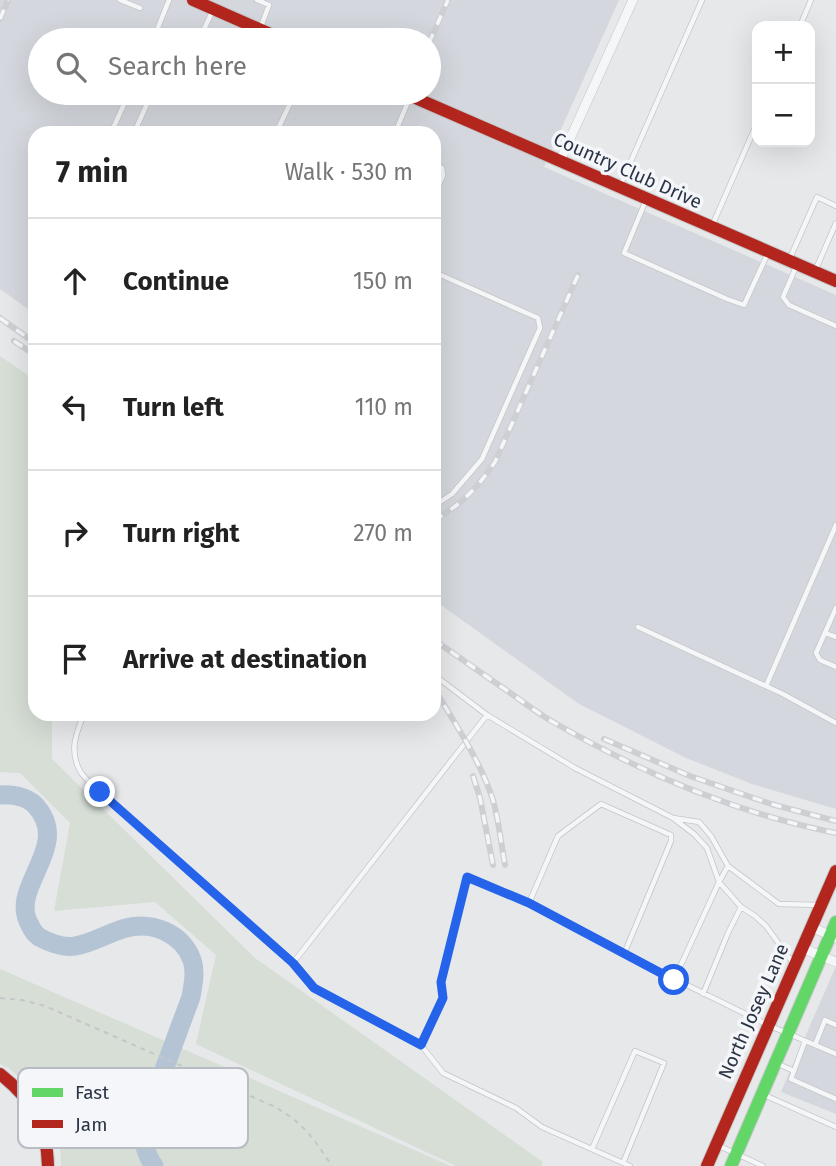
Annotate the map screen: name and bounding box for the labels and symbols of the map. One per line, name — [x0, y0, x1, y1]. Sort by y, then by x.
street label: Country Club Drive — [550, 127, 706, 214]
route end — [84, 776, 115, 807]
street label: North Josey Lane — [713, 940, 794, 1083]
route start — [658, 964, 689, 995]
legend — [18, 1068, 248, 1148]
text: Fast — [75, 1081, 109, 1104]
text: Jam — [75, 1113, 107, 1136]

